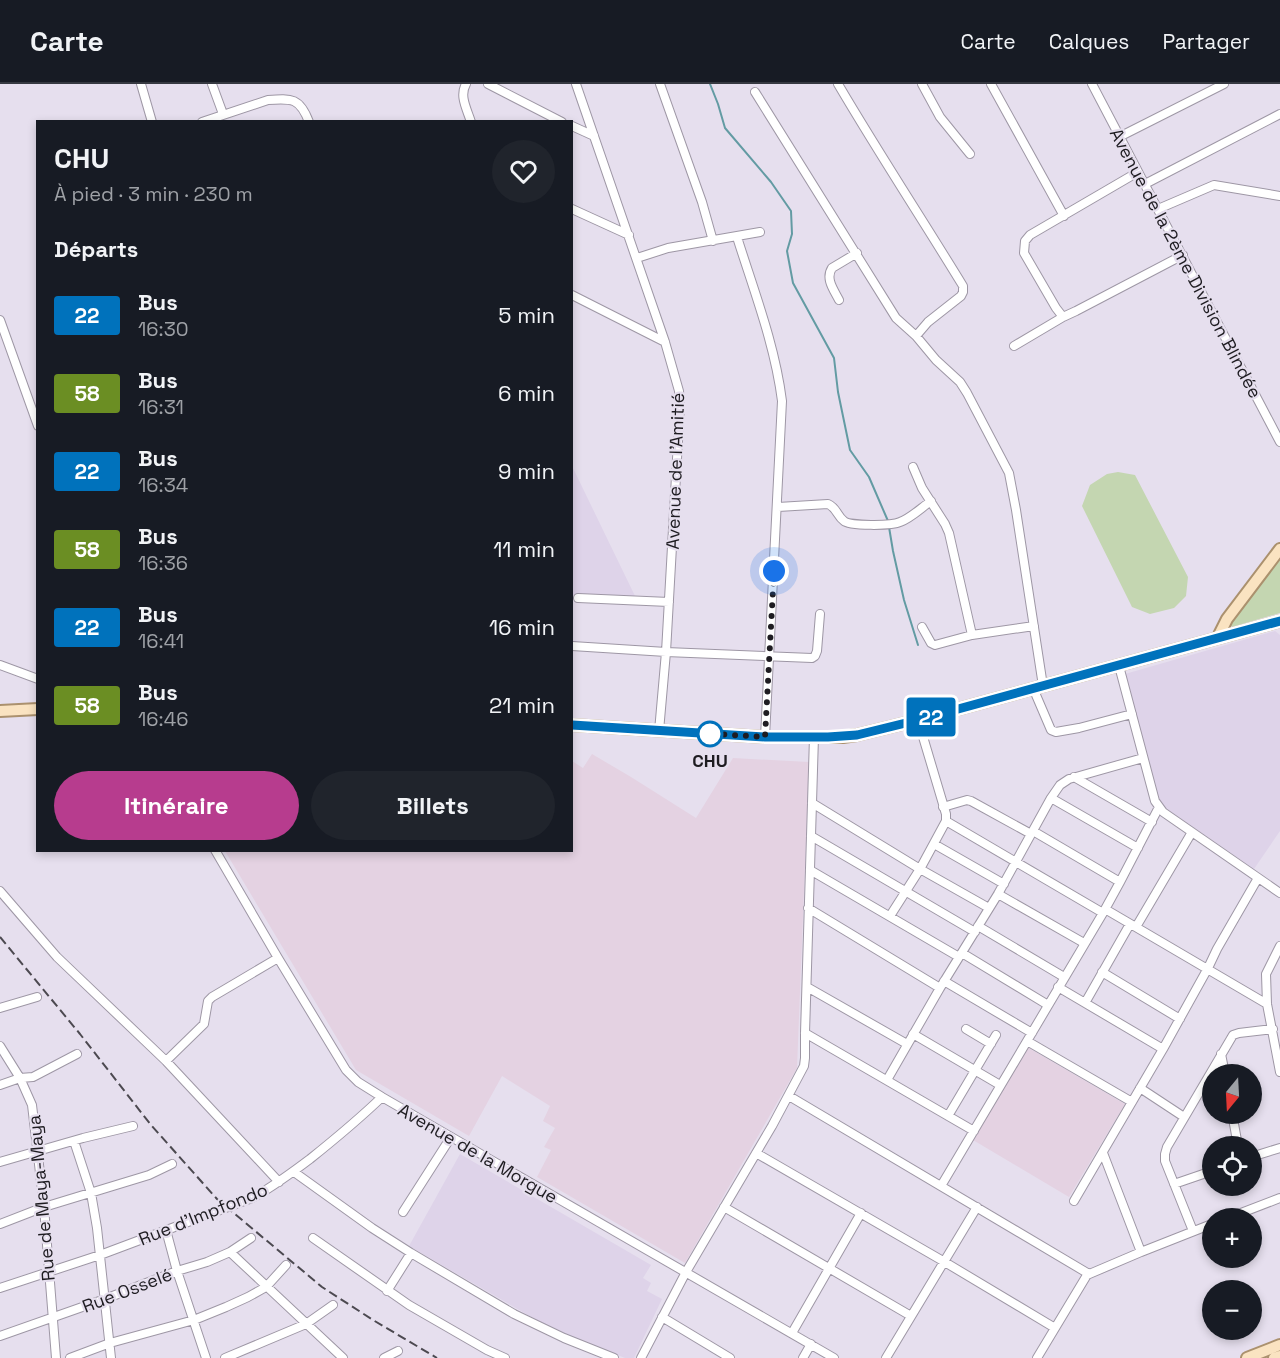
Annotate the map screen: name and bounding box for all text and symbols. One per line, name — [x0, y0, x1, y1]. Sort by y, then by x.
text: Carte — [30, 23, 104, 59]
text: Carte — [961, 28, 1016, 55]
text: Calques — [1049, 28, 1129, 55]
text: Partager — [1162, 28, 1250, 55]
street label: Avenue de la 2ème Division Blindée — [1105, 124, 1267, 402]
text: CHU — [54, 140, 109, 176]
button: heart — [492, 140, 555, 203]
text: À pied · 3 min · 230 m — [54, 181, 253, 207]
text: Départs — [54, 235, 138, 263]
text: Bus — [138, 288, 178, 316]
text: 5 min — [498, 301, 555, 329]
text: 22 — [75, 302, 99, 329]
text: 16:30 — [138, 316, 189, 342]
text: Bus — [138, 366, 178, 394]
text: 6 min — [498, 379, 555, 407]
text: 58 — [74, 380, 100, 407]
street label: Avenue de l'Amitié — [661, 392, 689, 550]
text: 16:31 — [138, 394, 184, 420]
text: Bus — [138, 444, 178, 472]
text: 9 min — [498, 457, 555, 485]
text: 22 — [75, 458, 99, 485]
text: 16:34 — [138, 472, 188, 498]
text: Bus — [138, 522, 178, 550]
text: 11 min — [493, 535, 555, 563]
text: 58 — [74, 536, 100, 563]
text: 16:36 — [138, 550, 188, 576]
your location — [759, 556, 789, 586]
text: Bus — [138, 600, 178, 628]
text: 16 min — [489, 613, 555, 641]
text: 22 — [75, 614, 99, 641]
text: 16:41 — [138, 628, 184, 654]
text: Bus — [138, 678, 178, 706]
text: 21 min — [489, 691, 555, 719]
text: 58 — [74, 692, 100, 719]
line badge: 22 — [904, 698, 958, 736]
text: 22 — [919, 704, 943, 731]
text: 16:46 — [138, 706, 188, 732]
marker: CHU — [697, 721, 723, 747]
place label: CHU — [692, 749, 728, 772]
button: Itinéraire — [54, 771, 299, 840]
button: Billets — [311, 771, 555, 840]
north arrow — [1202, 1064, 1262, 1124]
map controls — [1202, 1064, 1262, 1340]
street label: Avenue de la Morgue — [394, 1098, 562, 1208]
street label: Rue de Maya-Maya — [22, 1114, 60, 1282]
button: locate — [1202, 1136, 1262, 1196]
street label: Rue d'Impfondo — [135, 1178, 271, 1250]
button: + — [1202, 1208, 1262, 1268]
street label: Rue Osselé — [79, 1262, 175, 1318]
button: − — [1202, 1280, 1262, 1340]

